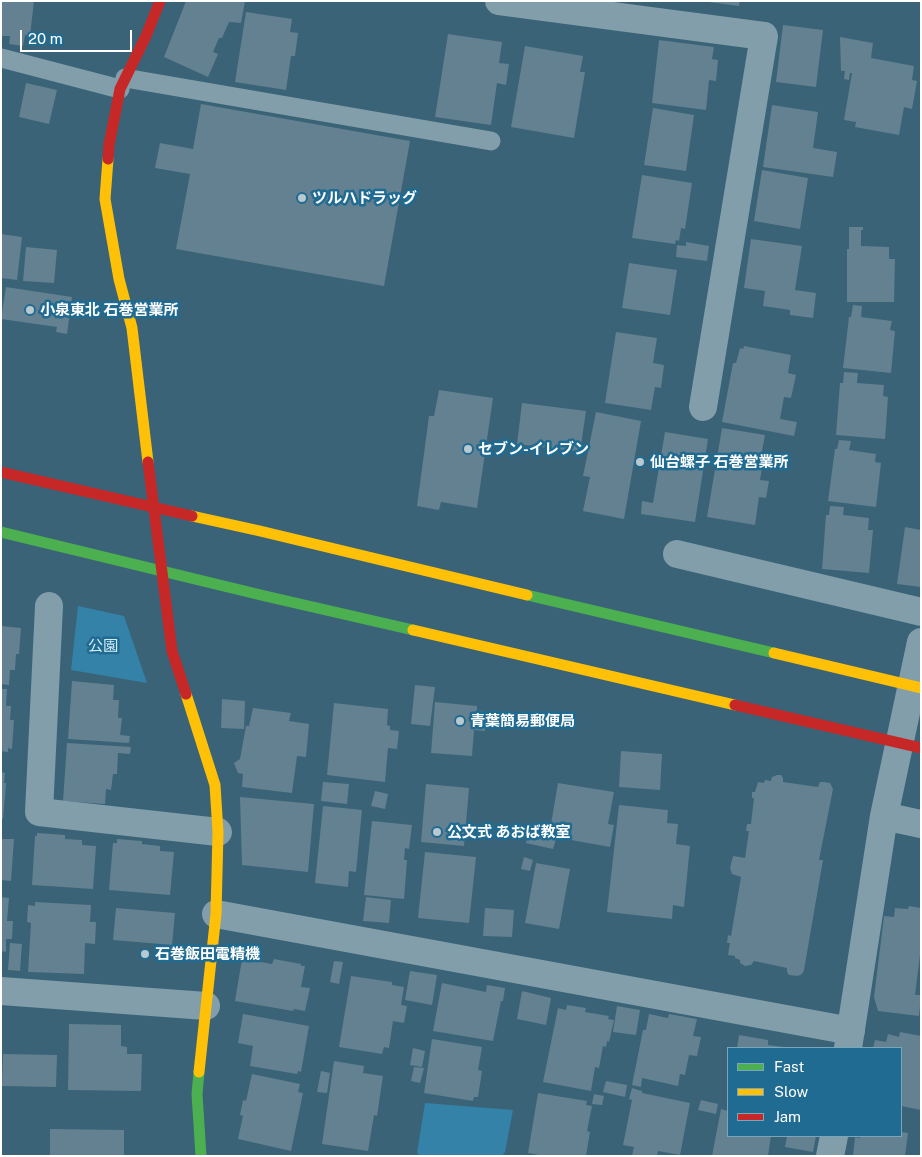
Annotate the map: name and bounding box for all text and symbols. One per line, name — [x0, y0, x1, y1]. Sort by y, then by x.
scale bar — [22, 20, 135, 52]
text: 20 m — [28, 30, 63, 47]
place label: ツルハドラッグ — [312, 189, 417, 207]
marker: ツルハドラッグ — [296, 192, 308, 204]
place label: 小泉東北 石巻営業所 — [40, 301, 178, 319]
marker: 小泉東北 石巻営業所 — [24, 304, 36, 316]
place label: セブン-イレブン — [478, 440, 589, 458]
marker: セブン-イレブン — [462, 443, 474, 455]
place label: 仙台螺子 石巻営業所 — [650, 453, 788, 471]
marker: 仙台螺子 石巻営業所 — [634, 456, 646, 468]
park label: 公園 — [88, 637, 118, 655]
place label: 青葉簡易郵便局 — [470, 712, 575, 730]
marker: 青葉簡易郵便局 — [454, 715, 466, 727]
place label: 公文式 あおば教室 — [447, 823, 570, 841]
marker: 公文式 あおば教室 — [431, 826, 443, 838]
place label: 石巻飯田電精機 — [155, 945, 260, 963]
marker: 石巻飯田電精機 — [139, 948, 151, 960]
legend — [727, 1047, 902, 1137]
text: Fast — [774, 1058, 804, 1075]
text: Slow — [774, 1083, 808, 1100]
text: Jam — [774, 1108, 801, 1125]

